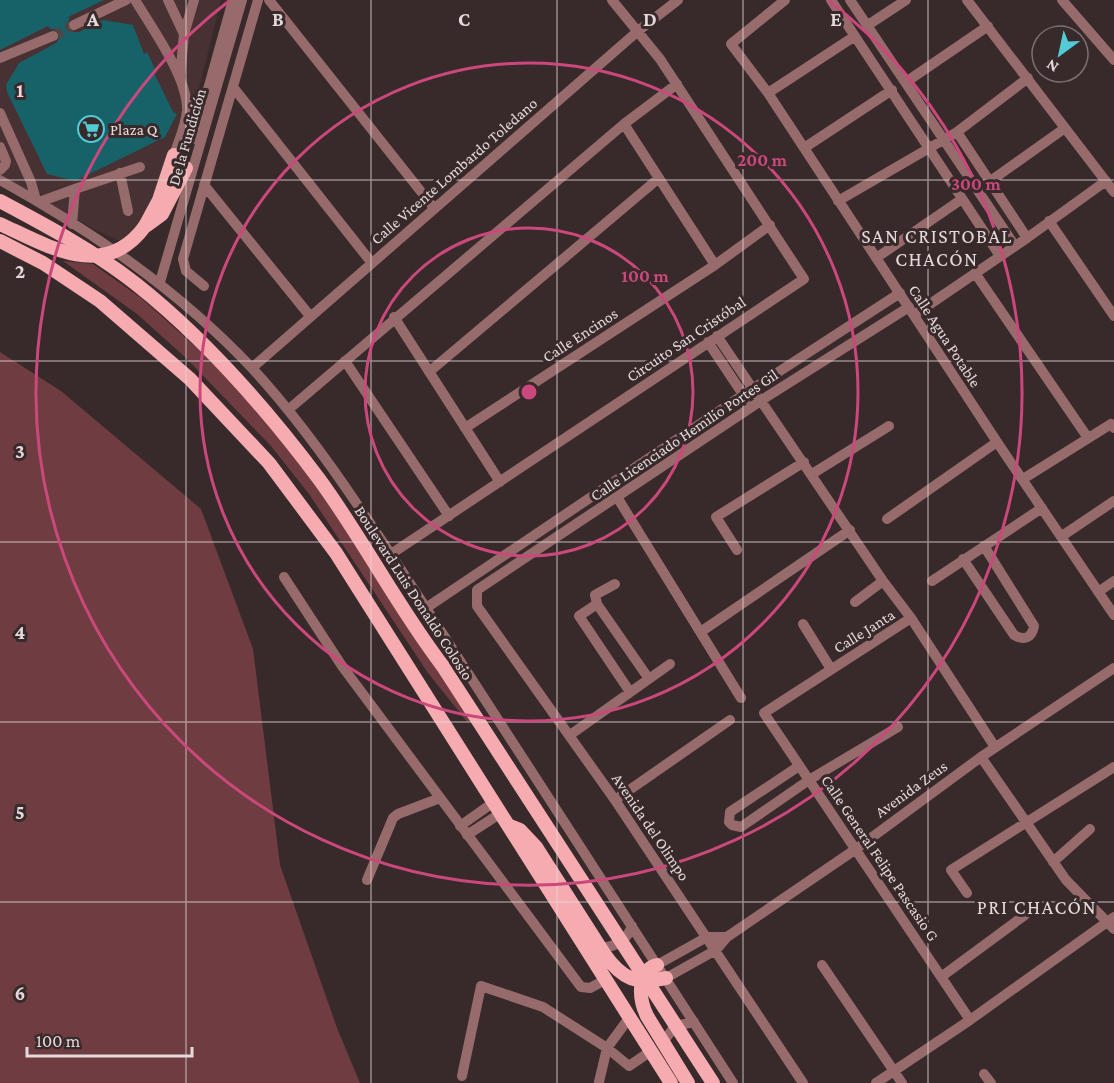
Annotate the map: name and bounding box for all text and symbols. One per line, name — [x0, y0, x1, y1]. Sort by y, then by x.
text: A — [86, 8, 100, 30]
text: B — [272, 8, 284, 30]
text: C — [458, 8, 470, 30]
text: D — [643, 8, 657, 30]
text: E — [830, 8, 842, 30]
north arrow — [1030, 24, 1090, 84]
text: N — [1043, 56, 1061, 76]
text: 1 — [16, 79, 24, 101]
street label: De la Fundición — [165, 86, 209, 187]
street label: Calle Vicente Lombardo Toledano — [368, 94, 541, 248]
supermarket icon: Plaza Q — [76, 114, 106, 144]
place label: Plaza Q — [110, 121, 159, 138]
text: 200 m — [737, 150, 788, 170]
text: 300 m — [951, 174, 1001, 194]
district label: SAN CRISTOBAL CHACÓN — [861, 225, 1013, 270]
text: 2 — [15, 260, 25, 282]
text: 100 m — [621, 266, 669, 286]
street label: Calle Agua Potable — [905, 282, 984, 391]
street label: Circuito San Cristóbal — [623, 293, 749, 385]
street label: Calle Encinos — [539, 304, 621, 366]
street label: Calle Licenciado Hemilio Portes Gil — [587, 366, 781, 504]
centre of rings — [519, 382, 539, 402]
text: 3 — [15, 440, 25, 462]
street label: Boulevard Luis Donaldo Colosio — [351, 503, 477, 683]
street label: Calle Janta — [830, 605, 899, 657]
text: 4 — [15, 621, 26, 643]
street label: Avenida Zeus — [872, 757, 950, 821]
street label: Avenida del Olimpo — [608, 770, 693, 884]
street label: Calle General Felipe Pascasio G — [817, 772, 942, 945]
text: 5 — [15, 801, 25, 823]
district label: PRI CHACÓN — [977, 896, 1097, 918]
text: 6 — [15, 982, 25, 1004]
scale bar — [27, 1020, 192, 1058]
text: 100 m — [36, 1031, 81, 1051]

